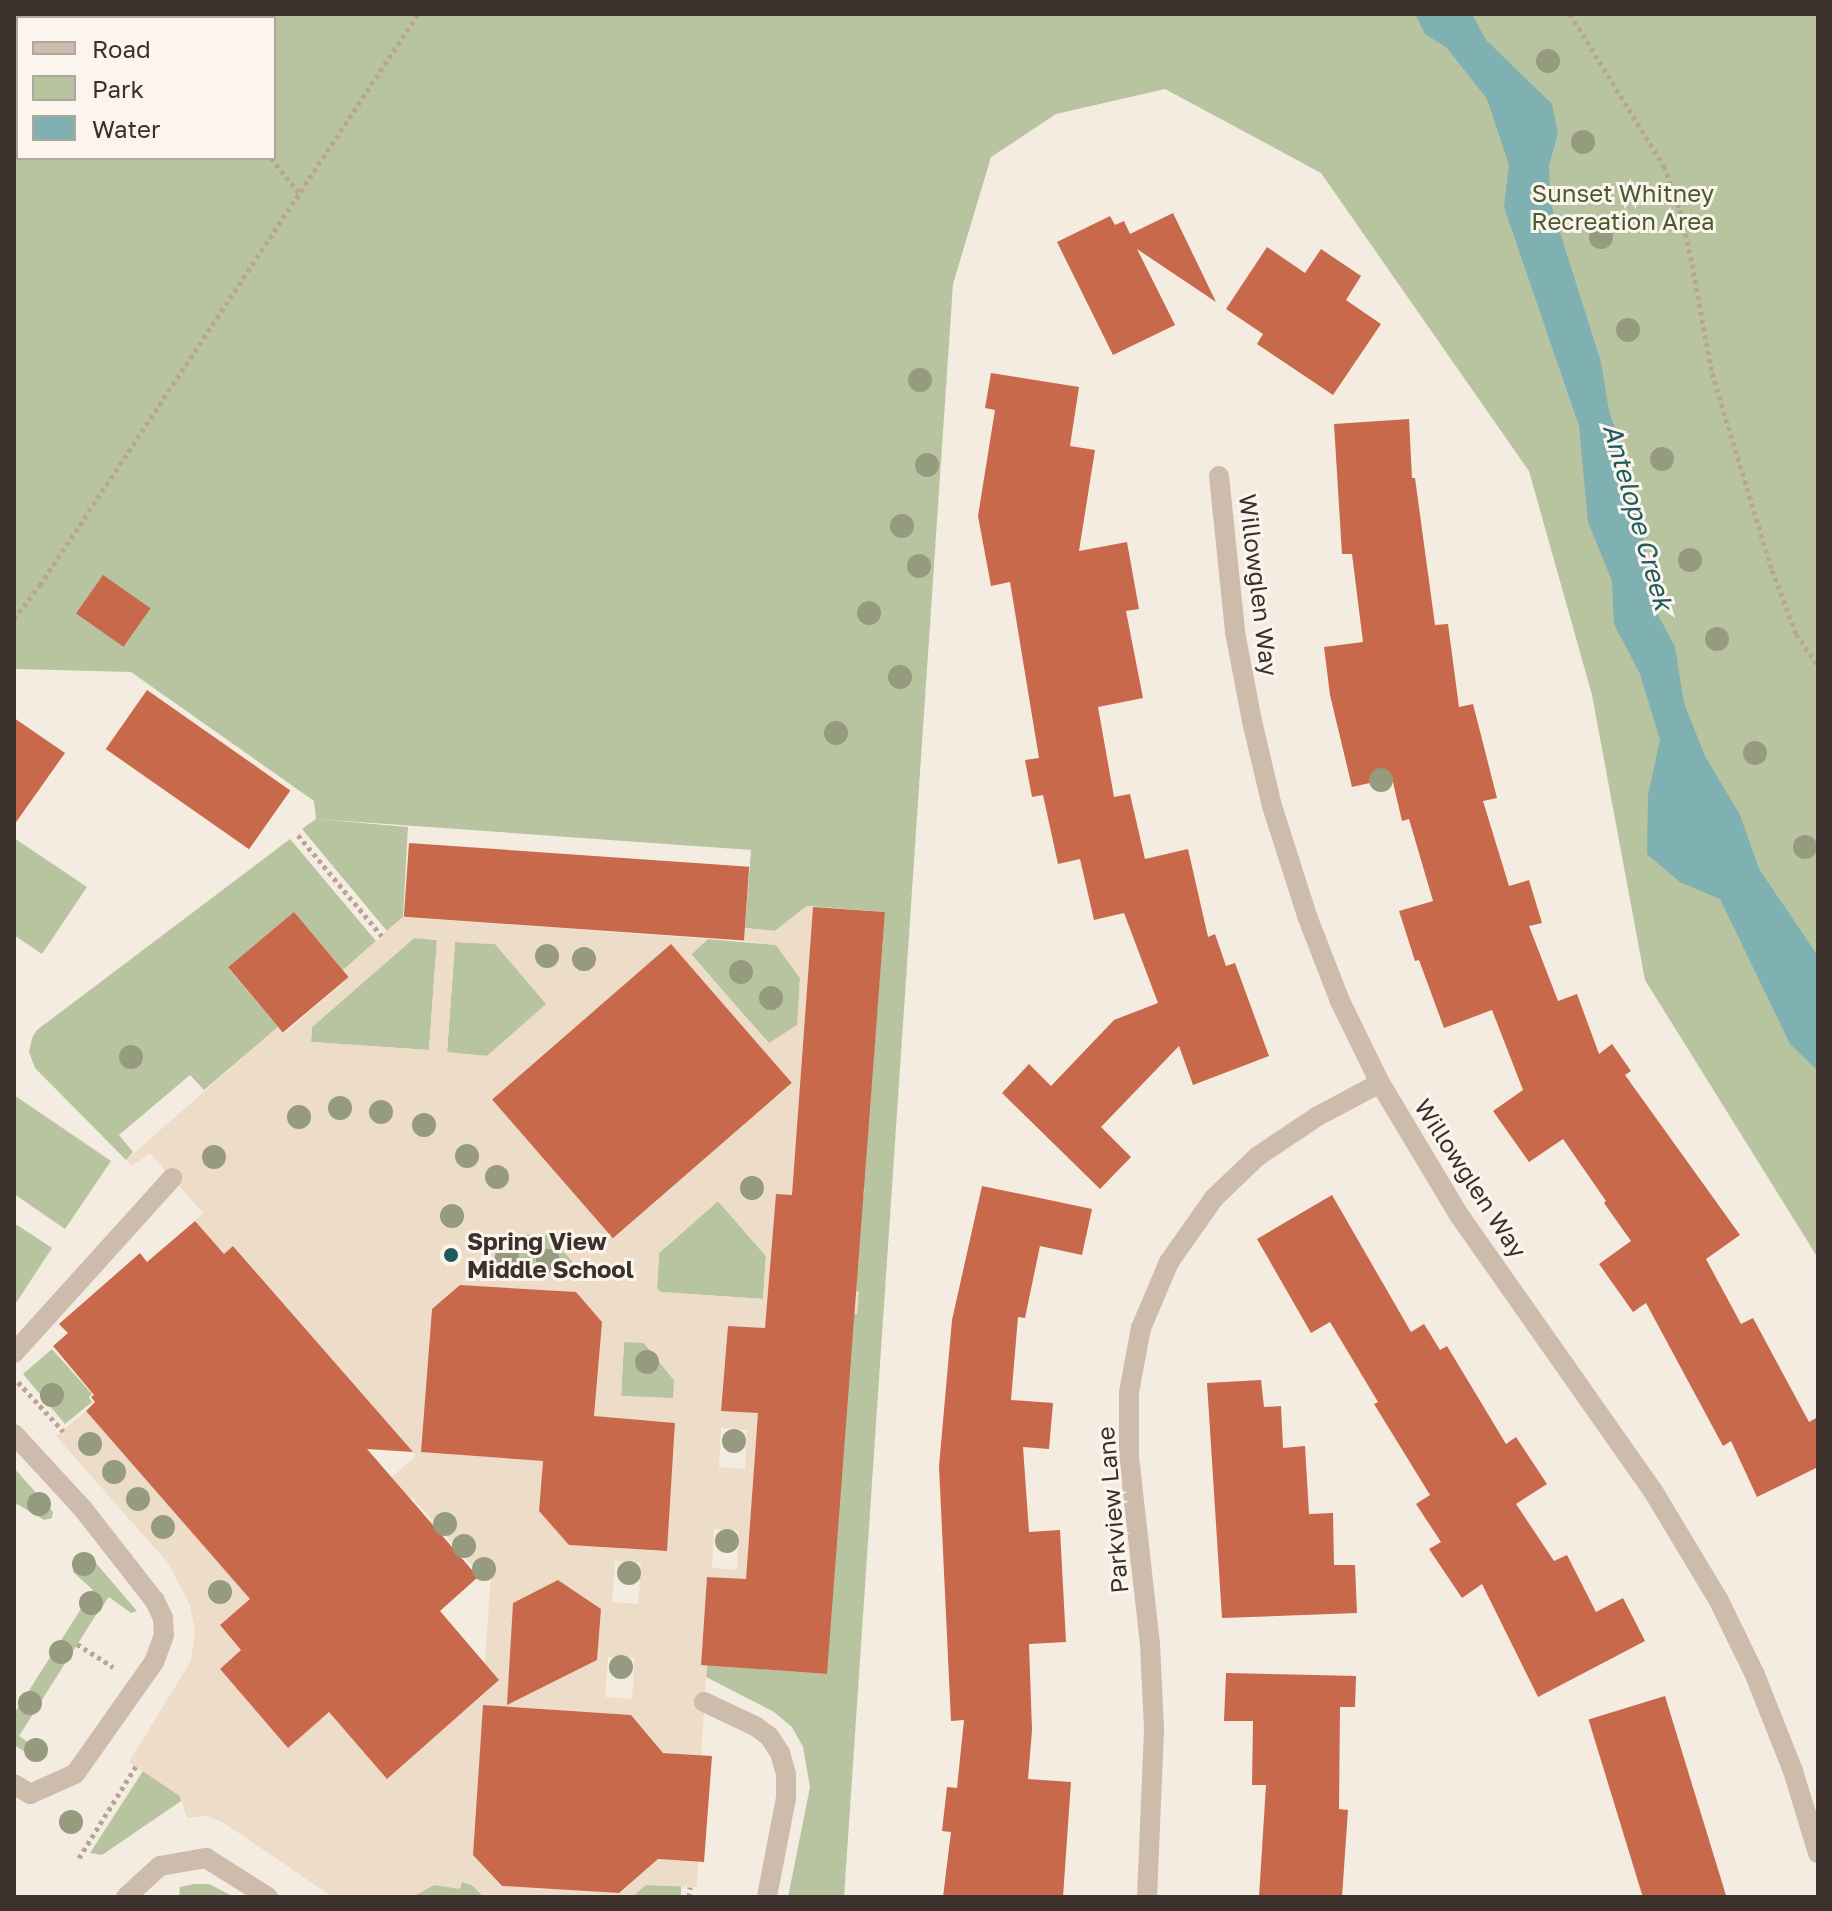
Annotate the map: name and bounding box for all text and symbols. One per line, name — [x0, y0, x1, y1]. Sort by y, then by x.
legend — [16, 16, 276, 160]
text: Road — [92, 34, 151, 63]
text: Park — [92, 74, 144, 103]
text: Water — [92, 114, 160, 143]
park label: Sunset Whitney Recreation Area — [1531, 179, 1715, 235]
water label: Antelope Creek — [1597, 420, 1679, 614]
street label: Willowglen Way — [1234, 492, 1284, 678]
street label: Willowglen Way — [1409, 1093, 1533, 1263]
place label: Spring View Middle School — [467, 1227, 634, 1283]
marker: Spring View Middle School — [442, 1246, 460, 1264]
street label: Parkview Lane — [1090, 1425, 1134, 1595]

